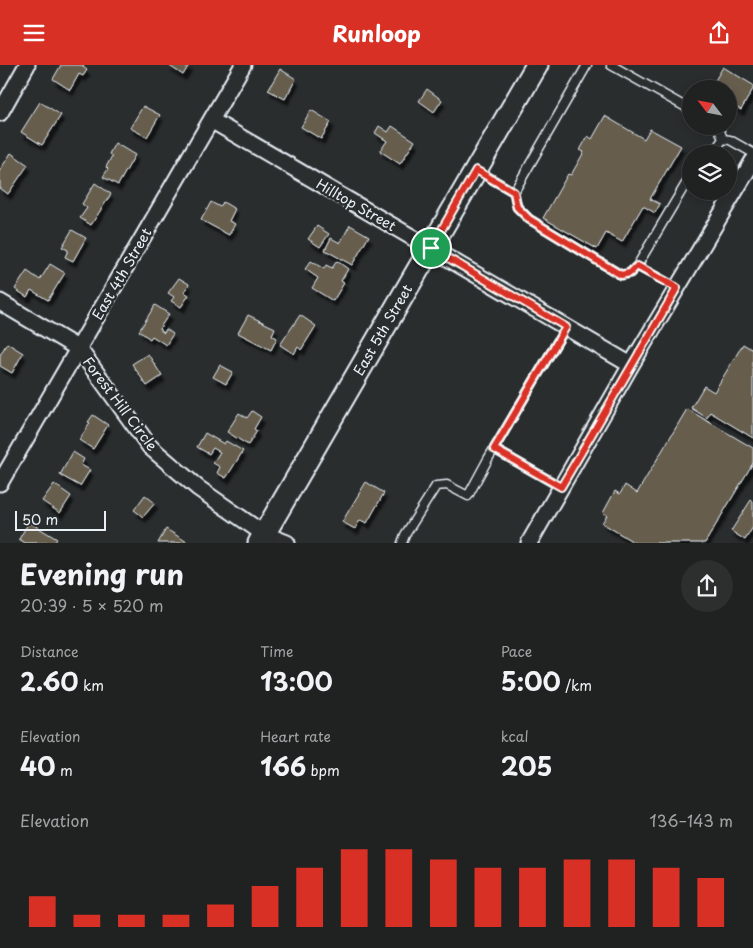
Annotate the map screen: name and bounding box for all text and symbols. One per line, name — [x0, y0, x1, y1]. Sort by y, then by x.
text: Runloop — [332, 16, 421, 49]
icon: menu — [20, 19, 48, 47]
icon: share — [705, 19, 733, 47]
north arrow — [682, 80, 738, 135]
map controls — [682, 80, 737, 200]
button: layers — [682, 145, 737, 200]
street label: Hilltop Street — [312, 173, 400, 236]
street label: East 4th Street — [87, 224, 157, 324]
pin — [410, 227, 452, 269]
icon: arrive — [417, 234, 445, 262]
street label: East 5th Street — [348, 280, 417, 379]
street label: Forest Hill Circle — [78, 352, 163, 455]
scale bar — [15, 508, 106, 531]
text: 50 m — [22, 509, 58, 530]
text: Evening run — [20, 552, 184, 595]
button: share — [681, 560, 733, 612]
text: 20:39 · 5 × 520 m — [20, 593, 164, 617]
text: Distance — [20, 641, 79, 662]
text: Time — [260, 641, 293, 662]
text: Pace — [501, 641, 532, 662]
text: 2.60 — [20, 662, 78, 700]
text: 13:00 — [260, 662, 333, 700]
text: 5:00 — [501, 662, 561, 700]
text: km — [78, 675, 104, 696]
text: /km — [561, 675, 592, 696]
text: Elevation — [20, 726, 80, 747]
text: Heart rate — [260, 726, 331, 747]
text: kcal — [501, 726, 529, 747]
text: 40 — [20, 747, 56, 785]
text: 166 — [260, 747, 306, 785]
text: 205 — [501, 747, 552, 785]
text: m — [56, 760, 73, 781]
text: bpm — [306, 760, 340, 781]
text: Elevation — [20, 808, 89, 832]
text: 136–143 m — [650, 808, 733, 832]

